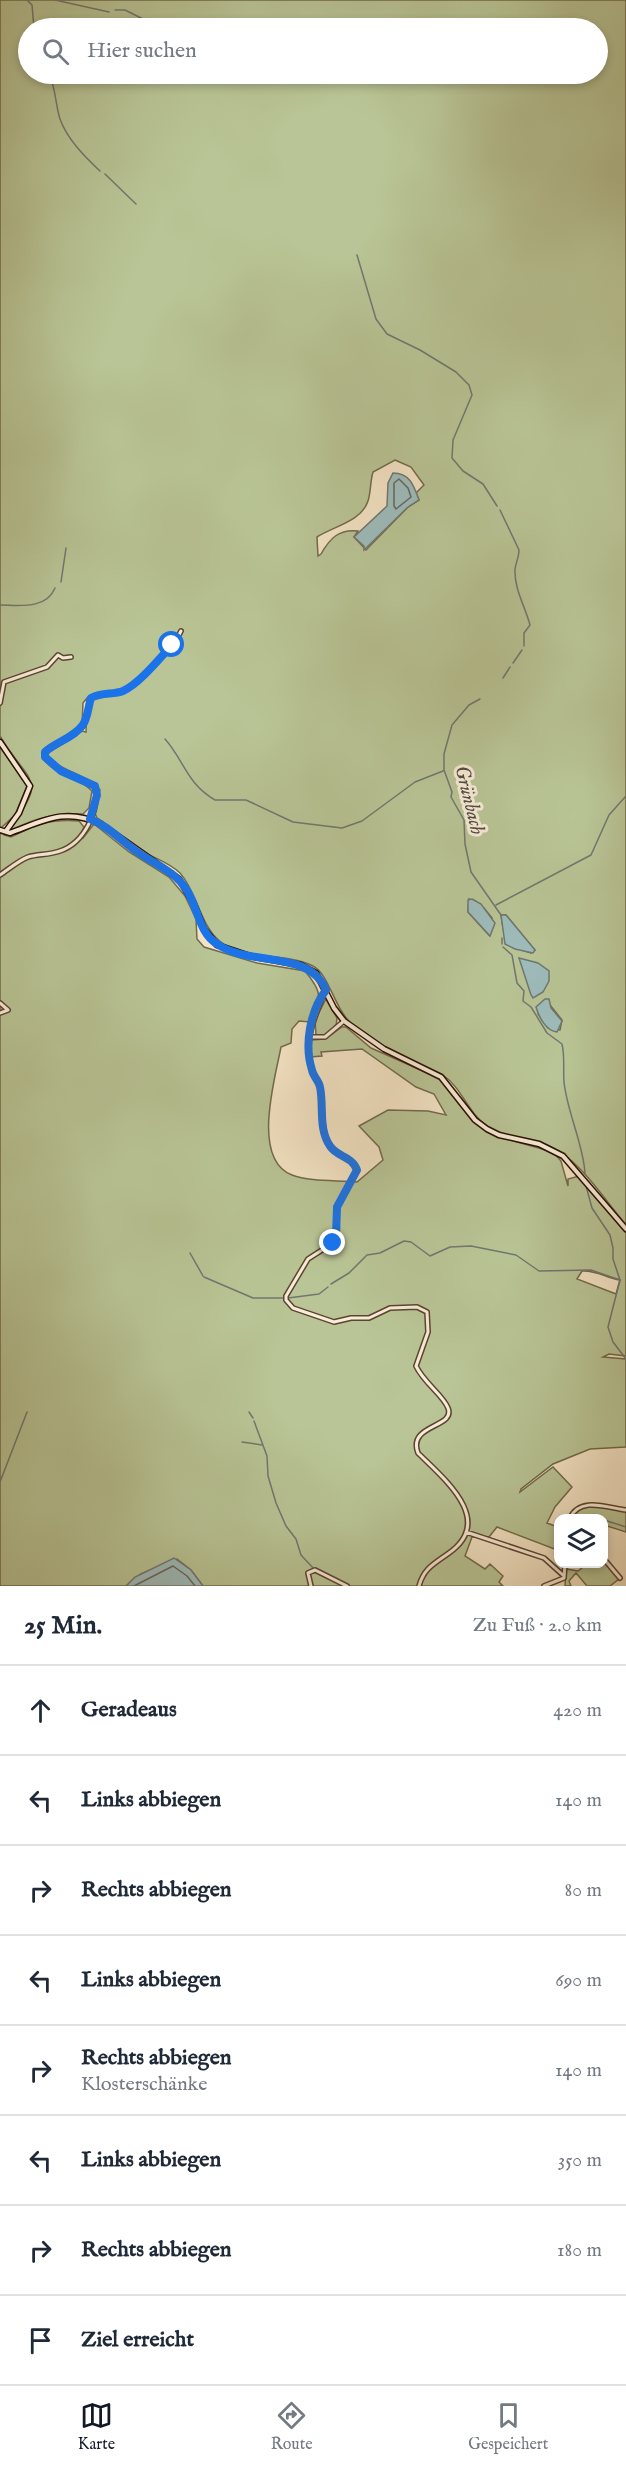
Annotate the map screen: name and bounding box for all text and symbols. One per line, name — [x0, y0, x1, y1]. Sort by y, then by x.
search box — [18, 18, 608, 84]
icon: search — [39, 35, 72, 68]
text: Hier suchen — [87, 37, 197, 65]
route start — [158, 631, 184, 657]
water label: Grünbach — [448, 763, 490, 838]
route end — [319, 1229, 345, 1255]
map controls — [554, 1514, 608, 1568]
button: layers — [554, 1514, 608, 1568]
text: 25 Min. — [24, 1609, 102, 1642]
text: Zu Fuß · 2.0 km — [473, 1613, 602, 1638]
icon: ahead — [24, 1694, 57, 1727]
text: Geradeaus — [81, 1696, 177, 1724]
text: 420 m — [553, 1698, 602, 1723]
icon: left — [24, 1784, 57, 1817]
text: Links abbiegen — [81, 1786, 221, 1814]
text: 140 m — [555, 1788, 602, 1813]
icon: right — [24, 1874, 57, 1907]
text: Rechts abbiegen — [81, 1876, 231, 1904]
text: 80 m — [565, 1878, 602, 1903]
icon: left — [24, 1964, 57, 1997]
text: Links abbiegen — [81, 1966, 221, 1994]
text: 690 m — [555, 1968, 602, 1993]
text: Rechts abbiegen — [81, 2044, 231, 2072]
icon: right — [24, 2054, 57, 2087]
text: 140 m — [555, 2058, 602, 2083]
text: Klosterschänke — [81, 2072, 207, 2097]
icon: left — [24, 2144, 57, 2177]
text: Links abbiegen — [81, 2146, 221, 2174]
text: 350 m — [558, 2148, 602, 2173]
icon: right — [24, 2234, 57, 2267]
text: Rechts abbiegen — [81, 2236, 231, 2264]
text: 180 m — [557, 2238, 602, 2263]
icon: arrive — [24, 2324, 57, 2357]
text: Ziel erreicht — [81, 2326, 194, 2354]
tab: Karte — [78, 2399, 115, 2455]
tab: Route — [271, 2399, 313, 2455]
tab: Gespeichert — [468, 2399, 548, 2455]

